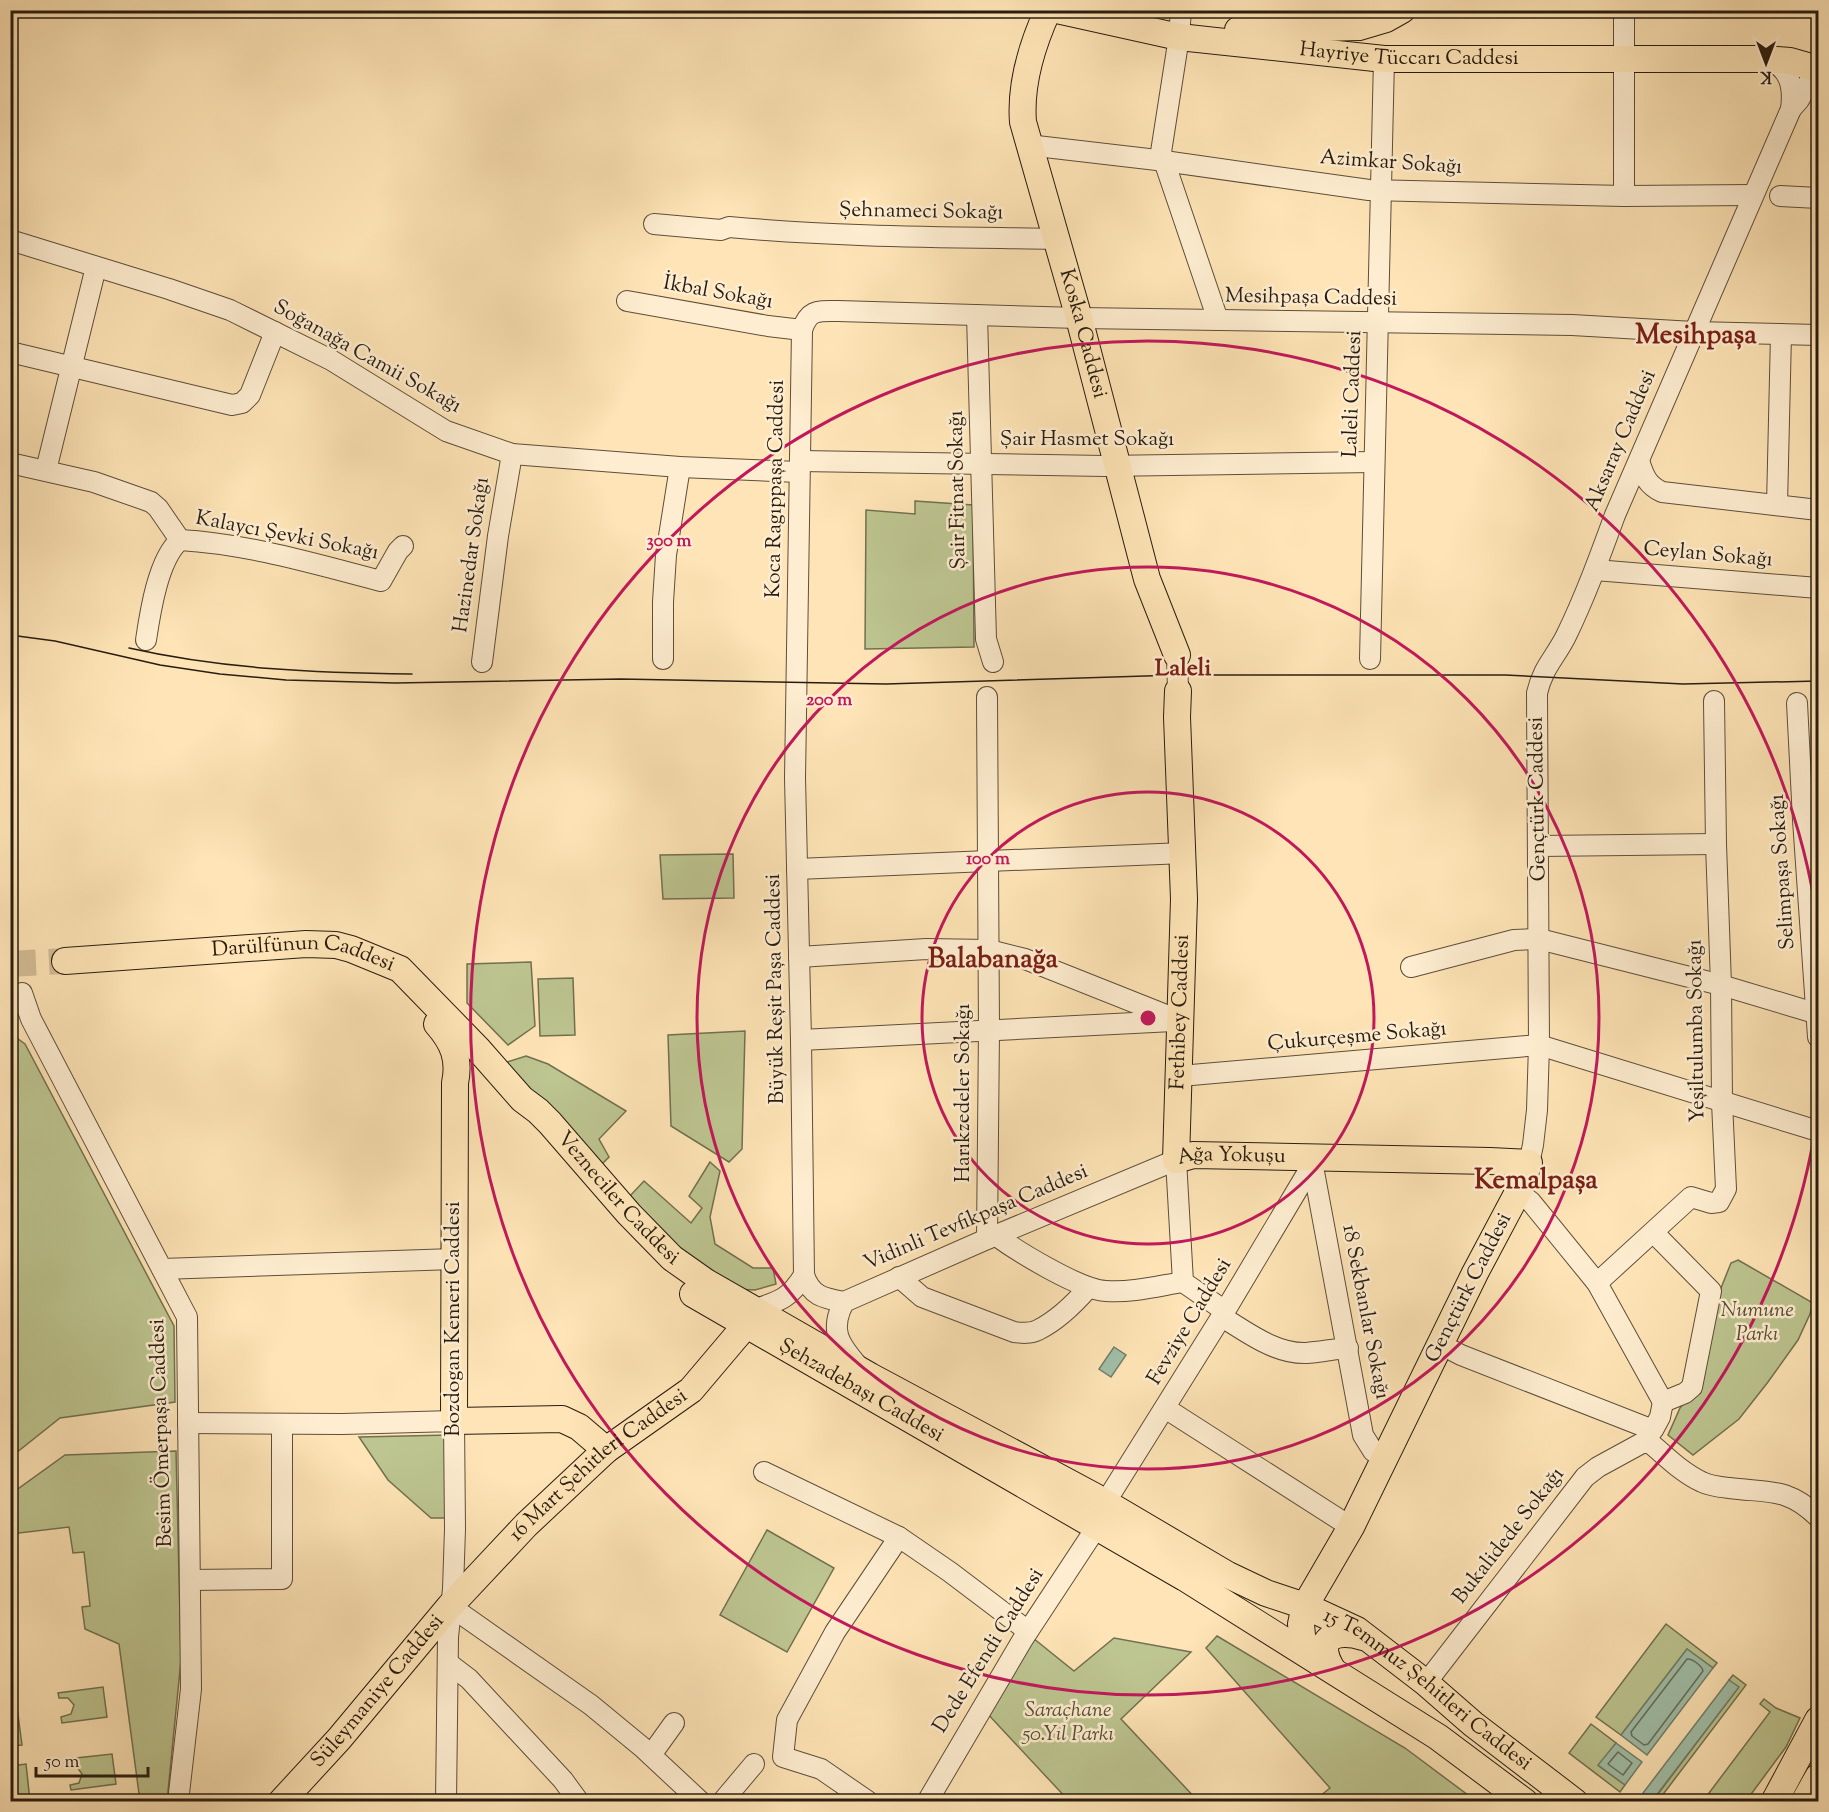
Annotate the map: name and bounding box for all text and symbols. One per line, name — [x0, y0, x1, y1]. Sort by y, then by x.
north arrow — [1736, 33, 1796, 93]
street label: Hayriye Tüccarı Caddesi — [1298, 35, 1519, 74]
text: K — [1760, 64, 1772, 87]
street label: Azimkar Sokağı — [1319, 143, 1463, 183]
street label: Şehnameci Sokağı — [839, 196, 1003, 228]
street label: Koska Caddesi — [1051, 265, 1114, 402]
street label: İkbal Sokağı — [661, 269, 775, 317]
street label: Mesihpaşa Caddesi — [1225, 281, 1397, 315]
street label: Soğanağa Camii Sokağı — [267, 293, 467, 421]
district label: Mesihpaşa — [1635, 317, 1757, 356]
street label: Laleli Caddesi — [1336, 330, 1370, 458]
street label: Aksaray Caddesi — [1578, 365, 1664, 517]
street label: Koca Ragıppaşa Caddesi — [759, 379, 793, 599]
street label: Şair Fitnat Sokağı — [942, 410, 974, 570]
street label: Şair Hasmet Sokağı — [1000, 425, 1174, 455]
street label: Hazinedar Sokağı — [446, 475, 498, 635]
street label: Kalaycı Şevki Sokağı — [193, 504, 381, 568]
text: 300 m — [647, 529, 692, 555]
street label: Ceylan Sokağı — [1642, 534, 1774, 576]
district label: Laleli — [1155, 652, 1211, 686]
text: 200 m — [806, 688, 852, 714]
street label: Gençtürk Caddesi — [1522, 716, 1554, 882]
street label: Selimpaşa Sokağı — [1763, 793, 1803, 951]
text: 100 m — [966, 847, 1010, 873]
street label: Büyük Reşit Paşa Caddesi — [759, 873, 793, 1105]
street label: Darülfünun Caddesi — [211, 929, 399, 980]
street label: Fethibey Caddesi — [1163, 934, 1198, 1090]
street label: Yeşiltulumba Sokağı — [1680, 939, 1714, 1123]
district label: Balabanağa — [928, 941, 1059, 980]
street label: Harıkzedeler Sokağı — [949, 1003, 979, 1183]
centre of rings — [1138, 1008, 1158, 1028]
street label: Çukurçeşme Sokağı — [1266, 1014, 1448, 1060]
street label: Vezneciler Caddesi — [549, 1125, 685, 1273]
street label: Ağa Yokuşu — [1173, 1140, 1286, 1174]
street label: Vidinli Tevfikpaşa Caddesi — [859, 1157, 1093, 1279]
district label: Kemalpaşa — [1474, 1162, 1598, 1201]
street label: Bozdogan Kemeri Caddesi — [439, 1201, 469, 1437]
street label: Gençtürk Caddesi — [1418, 1208, 1520, 1368]
street label: 18 Sekbanlar Sokağı — [1333, 1222, 1397, 1402]
street label: Fevziye Caddesi — [1140, 1253, 1240, 1391]
park label: Numune Parkı — [1720, 1296, 1794, 1350]
street label: Besim Ömerpaşa Caddesi — [143, 1318, 181, 1548]
street label: Şehzadebaşı Caddesi — [773, 1331, 949, 1451]
street label: 16 Mart Şehitleri Caddesi — [502, 1382, 694, 1549]
street label: Bukalidede Sokağı — [1446, 1461, 1572, 1611]
street label: Dede Efendi Caddesi — [926, 1563, 1052, 1739]
street label: 15 Temmuz Şehitleri Caddesi — [1318, 1601, 1538, 1779]
street label: Süleymaniye Caddesi — [304, 1608, 452, 1775]
park label: Saraçhane 50.Yıl Parkı — [1021, 1696, 1114, 1750]
scale bar — [36, 1740, 148, 1778]
text: 50 m — [44, 1750, 80, 1776]

